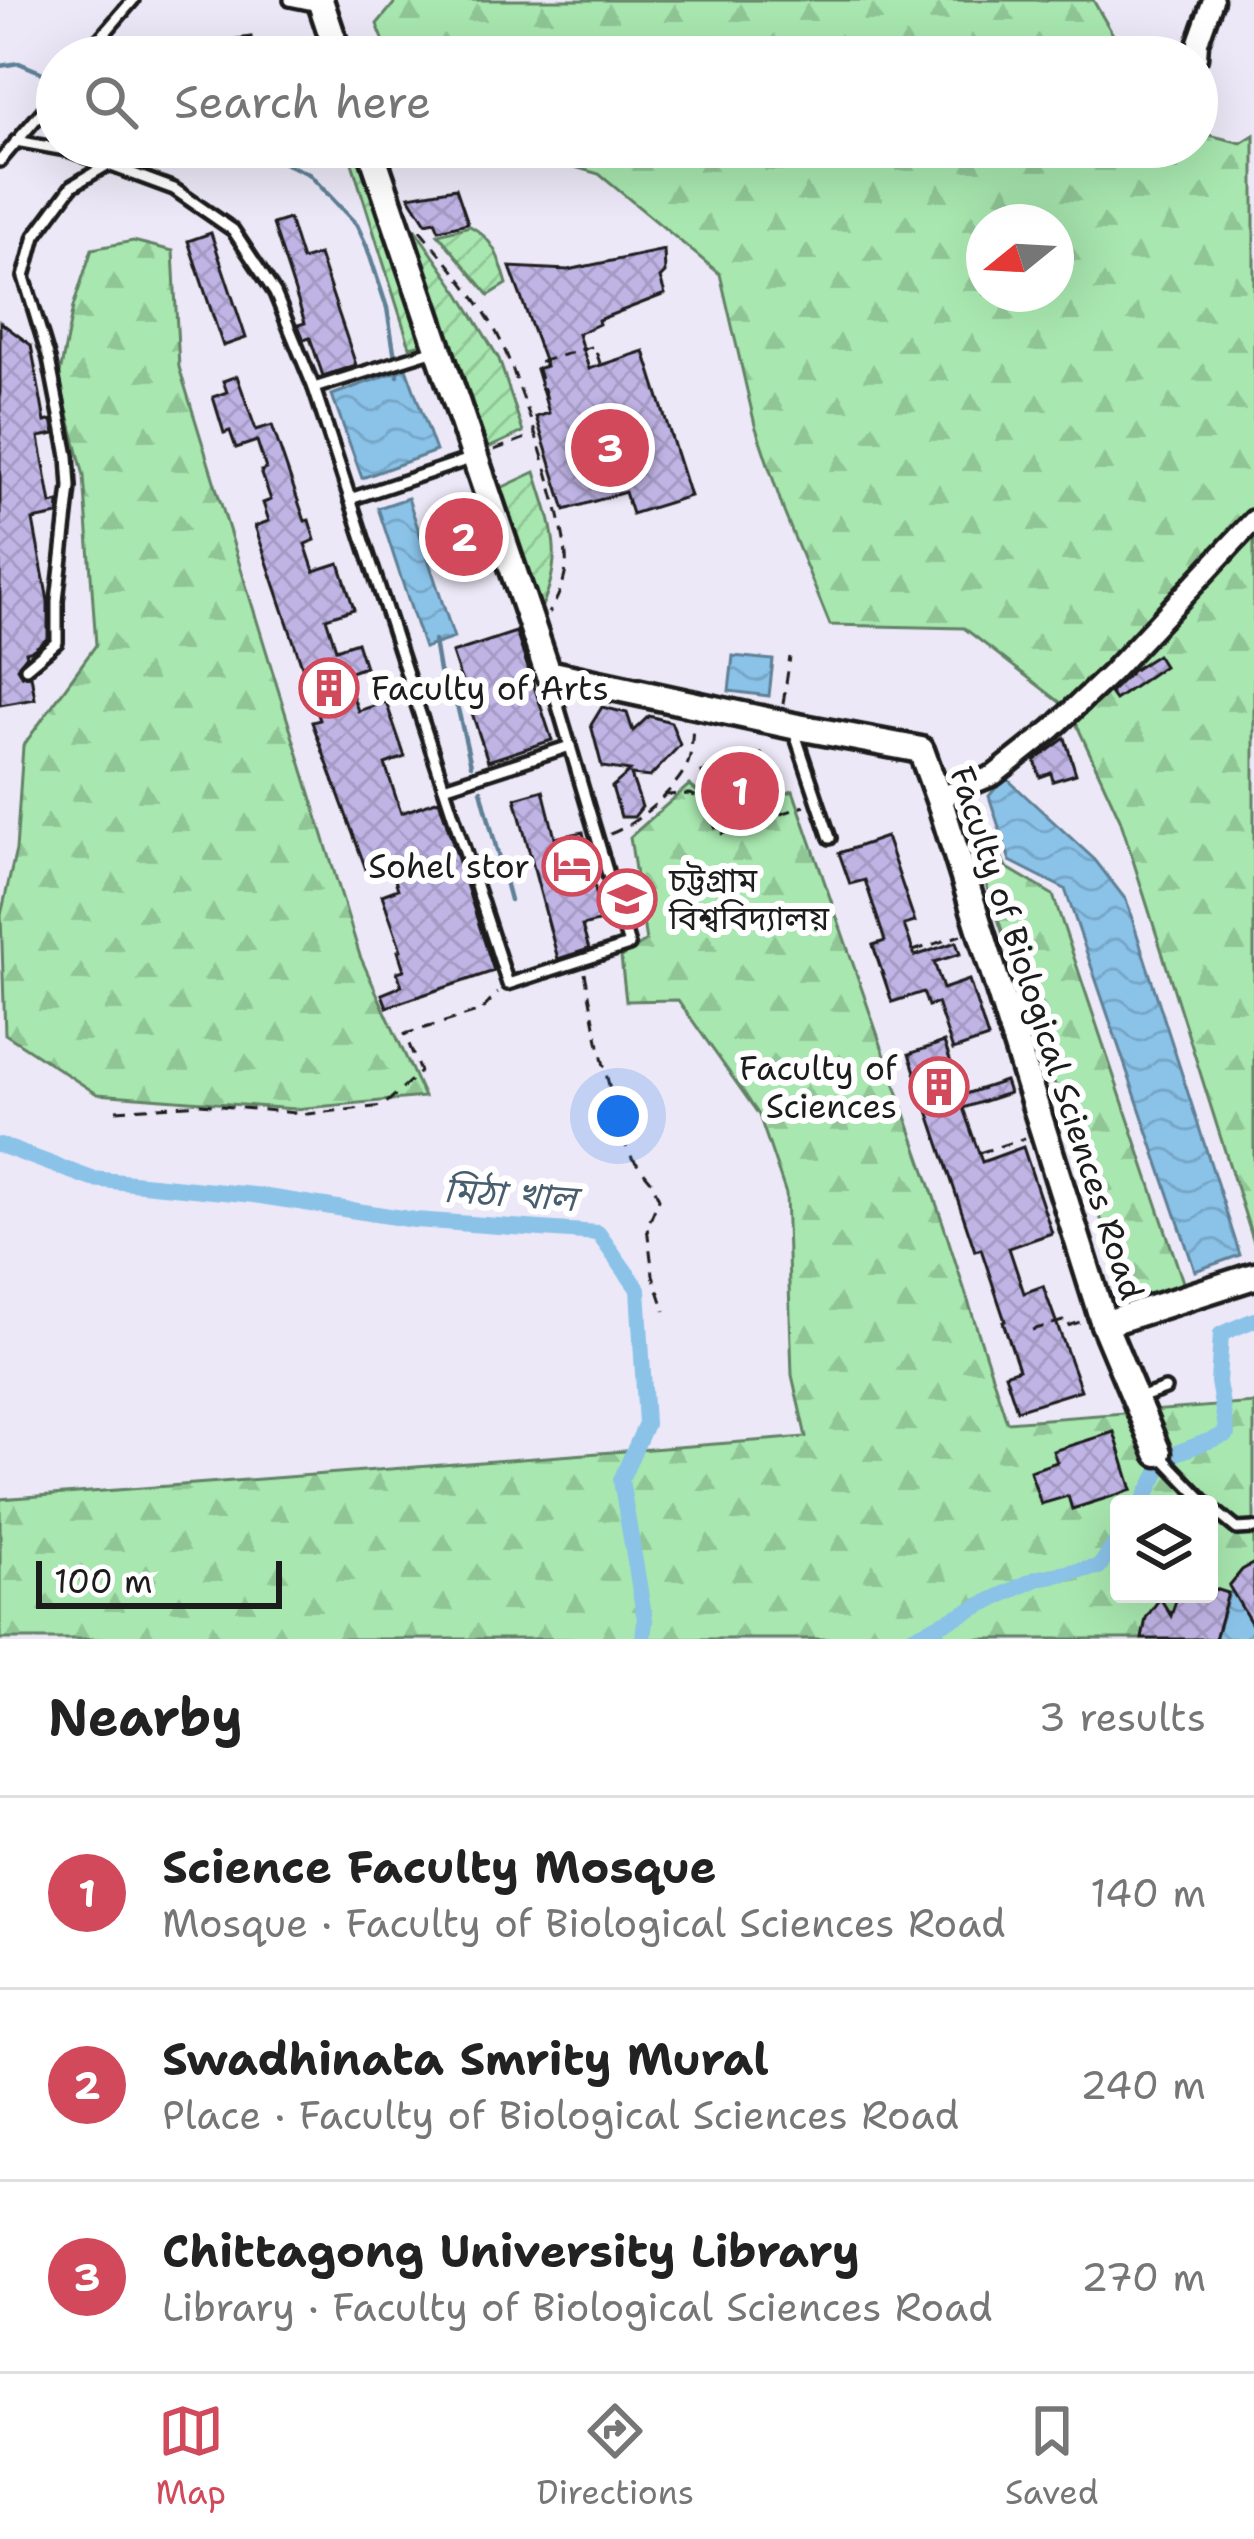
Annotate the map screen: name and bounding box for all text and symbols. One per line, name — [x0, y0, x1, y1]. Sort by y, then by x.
search box — [36, 36, 1218, 168]
icon: search — [78, 69, 144, 135]
text: Search here — [174, 72, 431, 132]
north arrow — [966, 204, 1074, 312]
pin: 3 — [571, 403, 649, 493]
pin: 2 — [425, 492, 503, 582]
building icon: Faculty of Arts — [298, 657, 360, 719]
place label: Faculty of Arts — [371, 666, 609, 711]
pin: 1 — [701, 746, 779, 836]
street label: Faculty of Biological Sciences Road — [939, 760, 1155, 1306]
hotel icon: Sohel stor — [541, 835, 603, 897]
place label: Sohel stor — [368, 844, 530, 889]
place label: চট্টগ্রাম বিশ্ববিদ্যালয় — [668, 858, 829, 941]
school or university icon: চট্টগ্রাম বিশ্ববিদ্যালয় — [596, 868, 658, 930]
place label: Faculty of Sciences — [739, 1046, 898, 1129]
building icon: Faculty of Sciences — [908, 1056, 970, 1118]
your location — [588, 1086, 648, 1146]
water label: মিঠা খাল — [442, 1165, 585, 1224]
map controls — [1110, 1495, 1218, 1603]
button: layers — [1110, 1495, 1218, 1603]
scale bar — [36, 1555, 282, 1608]
text: 100 m — [54, 1559, 153, 1604]
text: Nearby — [48, 1683, 243, 1751]
text: 3 results — [1039, 1691, 1206, 1743]
text: Science Faculty Mosque — [162, 1837, 717, 1897]
text: 1 — [78, 1867, 96, 1919]
text: 140 m — [1090, 1867, 1206, 1919]
text: Mosque · Faculty of Biological Sciences Road — [162, 1897, 1006, 1949]
text: Swadhinata Smrity Mural — [162, 2029, 769, 2089]
text: 2 — [73, 2059, 101, 2111]
text: 240 m — [1080, 2059, 1206, 2111]
text: Place · Faculty of Biological Sciences Road — [162, 2089, 959, 2141]
text: Chittagong University Library — [162, 2221, 860, 2281]
text: 3 — [73, 2251, 101, 2303]
text: 270 m — [1081, 2251, 1206, 2303]
text: Library · Faculty of Biological Sciences Road — [162, 2281, 993, 2333]
tab: Map — [155, 2398, 226, 2515]
tab: Directions — [537, 2398, 694, 2515]
tab: Saved — [1005, 2398, 1099, 2515]

